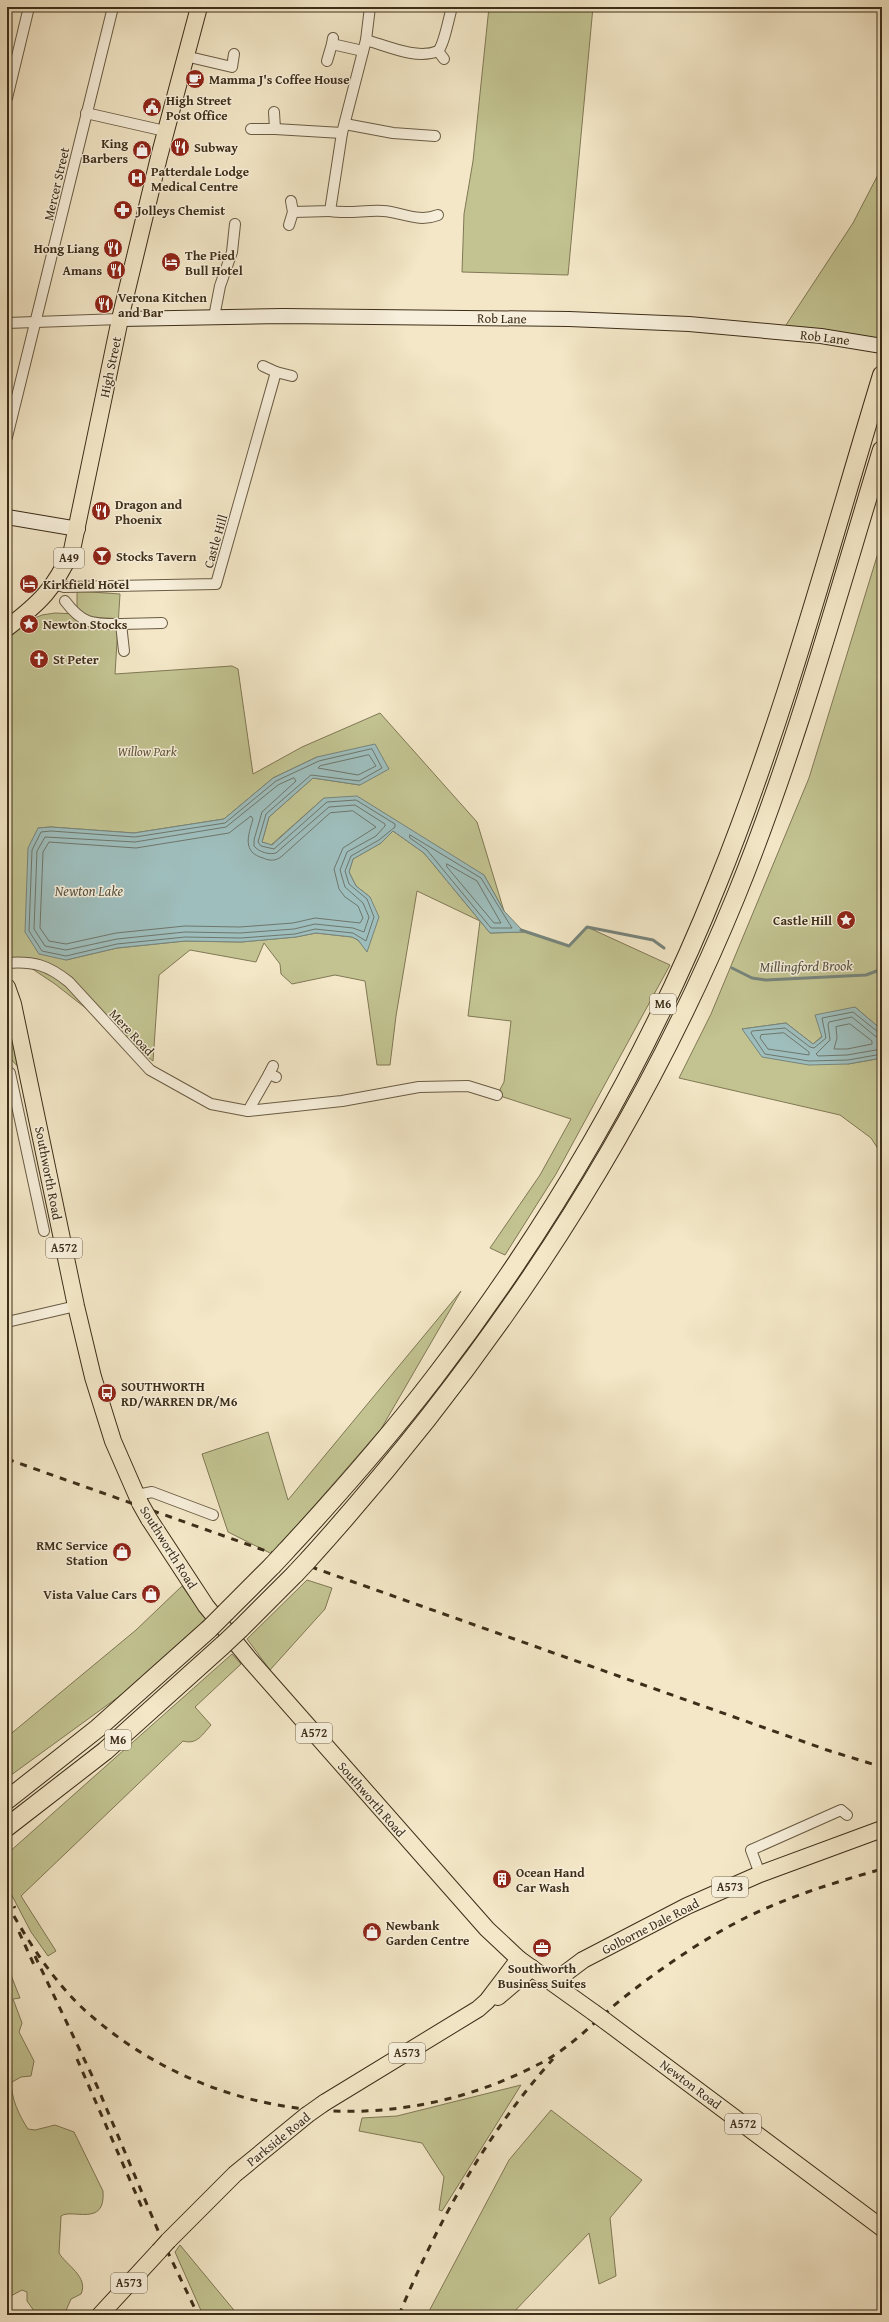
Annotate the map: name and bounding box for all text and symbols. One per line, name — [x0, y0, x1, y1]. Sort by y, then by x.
cafe icon: Mamma J's Coffee House — [184, 68, 206, 90]
place label: Mamma J's Coffee House — [209, 70, 350, 89]
place label: High Street Post Office — [166, 91, 232, 125]
public building icon: High Street Post Office — [141, 96, 163, 118]
place label: King Barbers — [82, 134, 128, 168]
restaurant icon: Subway — [169, 136, 191, 158]
place label: Subway — [194, 138, 238, 157]
shop icon: King Barbers — [131, 139, 153, 161]
street label: Mercer Street — [39, 145, 74, 223]
place label: Patterdale Lodge Medical Centre — [151, 162, 249, 196]
hospital icon: Patterdale Lodge Medical Centre — [126, 167, 148, 189]
pharmacy icon: Jolleys Chemist — [112, 199, 134, 221]
place label: Jolleys Chemist — [135, 201, 225, 220]
restaurant icon: Hong Liang — [102, 237, 124, 259]
place label: Hong Liang — [34, 239, 99, 258]
place label: The Pied Bull Hotel — [185, 246, 243, 280]
hotel icon: The Pied Bull Hotel — [160, 251, 182, 273]
restaurant icon: Amans — [105, 259, 127, 281]
place label: Amans — [63, 261, 102, 280]
place label: Verona Kitchen and Bar — [118, 288, 207, 322]
restaurant icon: Verona Kitchen and Bar — [93, 293, 115, 315]
street label: Rob Lane — [477, 309, 527, 328]
street label: Rob Lane — [799, 325, 851, 350]
street label: High Street — [95, 335, 126, 399]
place label: Dragon and Phoenix — [115, 495, 183, 529]
restaurant icon: Dragon and Phoenix — [90, 500, 112, 522]
street label: Castle Hill — [199, 512, 232, 570]
bar icon: Stocks Tavern — [91, 545, 113, 567]
place label: Stocks Tavern — [116, 547, 197, 566]
road number: A49 — [54, 548, 84, 568]
hotel icon: Kirkfield Hotel — [18, 573, 40, 595]
place label: Kirkfield Hotel — [43, 575, 129, 594]
place icon: Newton Stocks — [18, 613, 40, 635]
place label: Newton Stocks — [43, 615, 128, 634]
church icon: St Peter — [28, 648, 50, 670]
place label: St Peter — [53, 650, 99, 669]
park label: Willow Park — [117, 742, 177, 761]
water label: Newton Lake — [55, 881, 124, 901]
place icon: Castle Hill — [835, 909, 857, 931]
place label: Castle Hill — [773, 911, 832, 930]
water label: Millingford Brook — [759, 955, 853, 977]
road number: M6 — [650, 994, 676, 1014]
street label: Mere Road — [105, 1005, 158, 1060]
street label: Southworth Road — [30, 1125, 67, 1222]
road number: A572 — [46, 1238, 82, 1258]
place label: SOUTHWORTH RD/WARREN DR/M6 — [121, 1377, 238, 1411]
bus stop icon: SOUTHWORTH RD/WARREN DR/M6 — [96, 1382, 118, 1404]
street label: Southworth Road — [135, 1502, 202, 1593]
place label: RMC Service Station — [36, 1536, 108, 1570]
shop icon: RMC Service Station — [111, 1541, 133, 1563]
shop icon: Vista Value Cars — [140, 1583, 162, 1605]
place label: Vista Value Cars — [43, 1585, 137, 1604]
road number: A572 — [296, 1723, 332, 1743]
road number: M6 — [105, 1730, 131, 1750]
street label: Southworth Road — [333, 1757, 410, 1841]
place label: Ocean Hand Car Wash — [516, 1863, 585, 1897]
building icon: Ocean Hand Car Wash — [491, 1868, 513, 1890]
road number: A573 — [712, 1877, 748, 1897]
street label: Golborne Dale Road — [598, 1894, 702, 1959]
place label: Newbank Garden Centre — [386, 1916, 469, 1950]
shop icon: Newbank Garden Centre — [361, 1921, 383, 1943]
office icon: Southworth Business Suites — [531, 1937, 553, 1959]
place label: Southworth Business Suites — [498, 1959, 587, 1993]
road number: A573 — [389, 2043, 425, 2063]
street label: Newton Road — [656, 2055, 725, 2114]
street label: Parkside Road — [242, 2108, 314, 2171]
road number: A572 — [725, 2114, 761, 2134]
road number: A573 — [111, 2273, 147, 2293]

